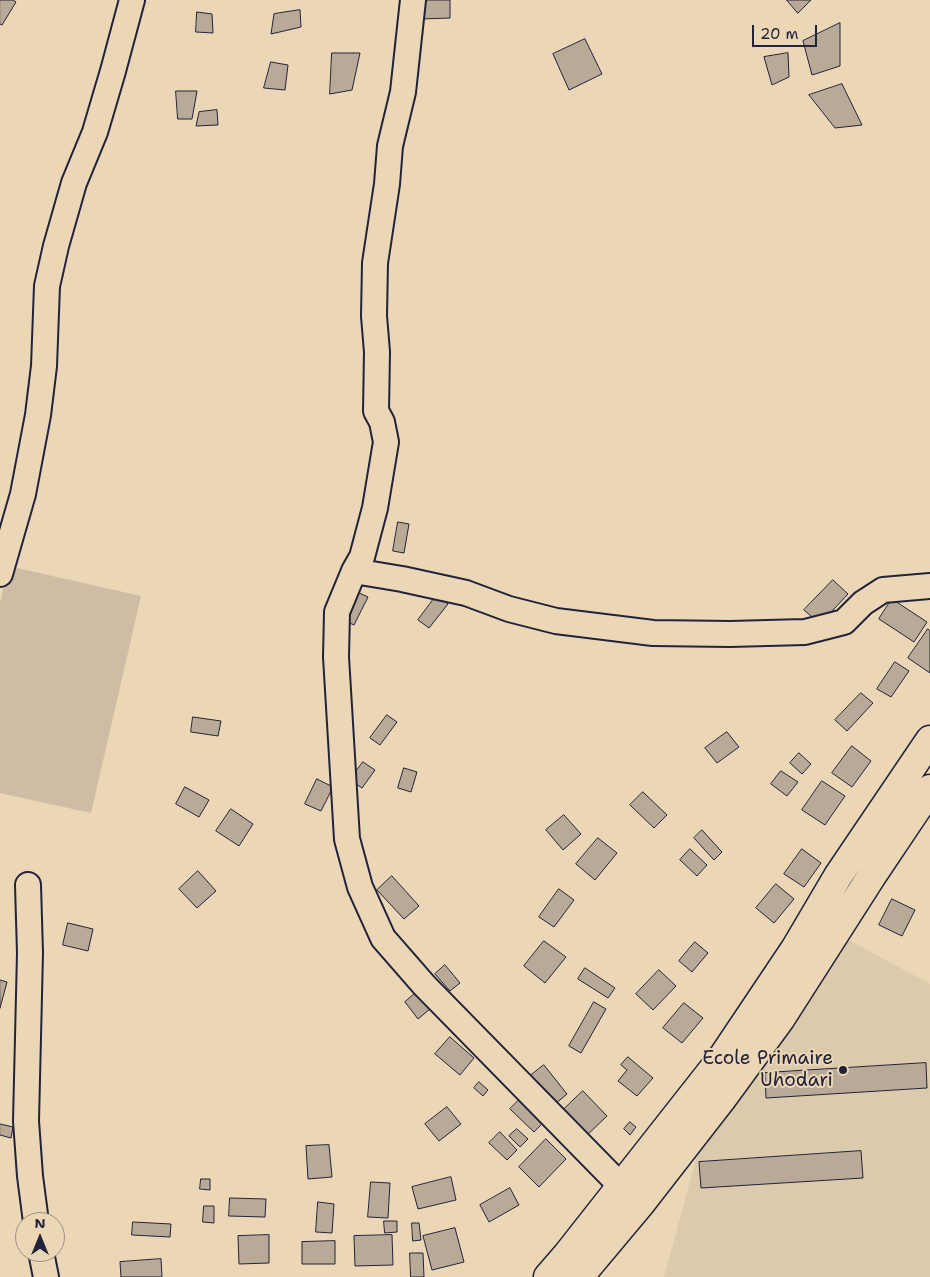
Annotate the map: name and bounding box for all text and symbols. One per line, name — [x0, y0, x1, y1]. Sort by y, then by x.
scale bar — [755, 15, 820, 47]
text: 20 m — [760, 24, 799, 44]
place label: Ecole Primaire Uhodari — [702, 1048, 833, 1092]
marker: Ecole Primaire Uhodari — [837, 1064, 849, 1076]
north arrow — [15, 1212, 65, 1262]
text: N — [34, 1214, 46, 1232]

